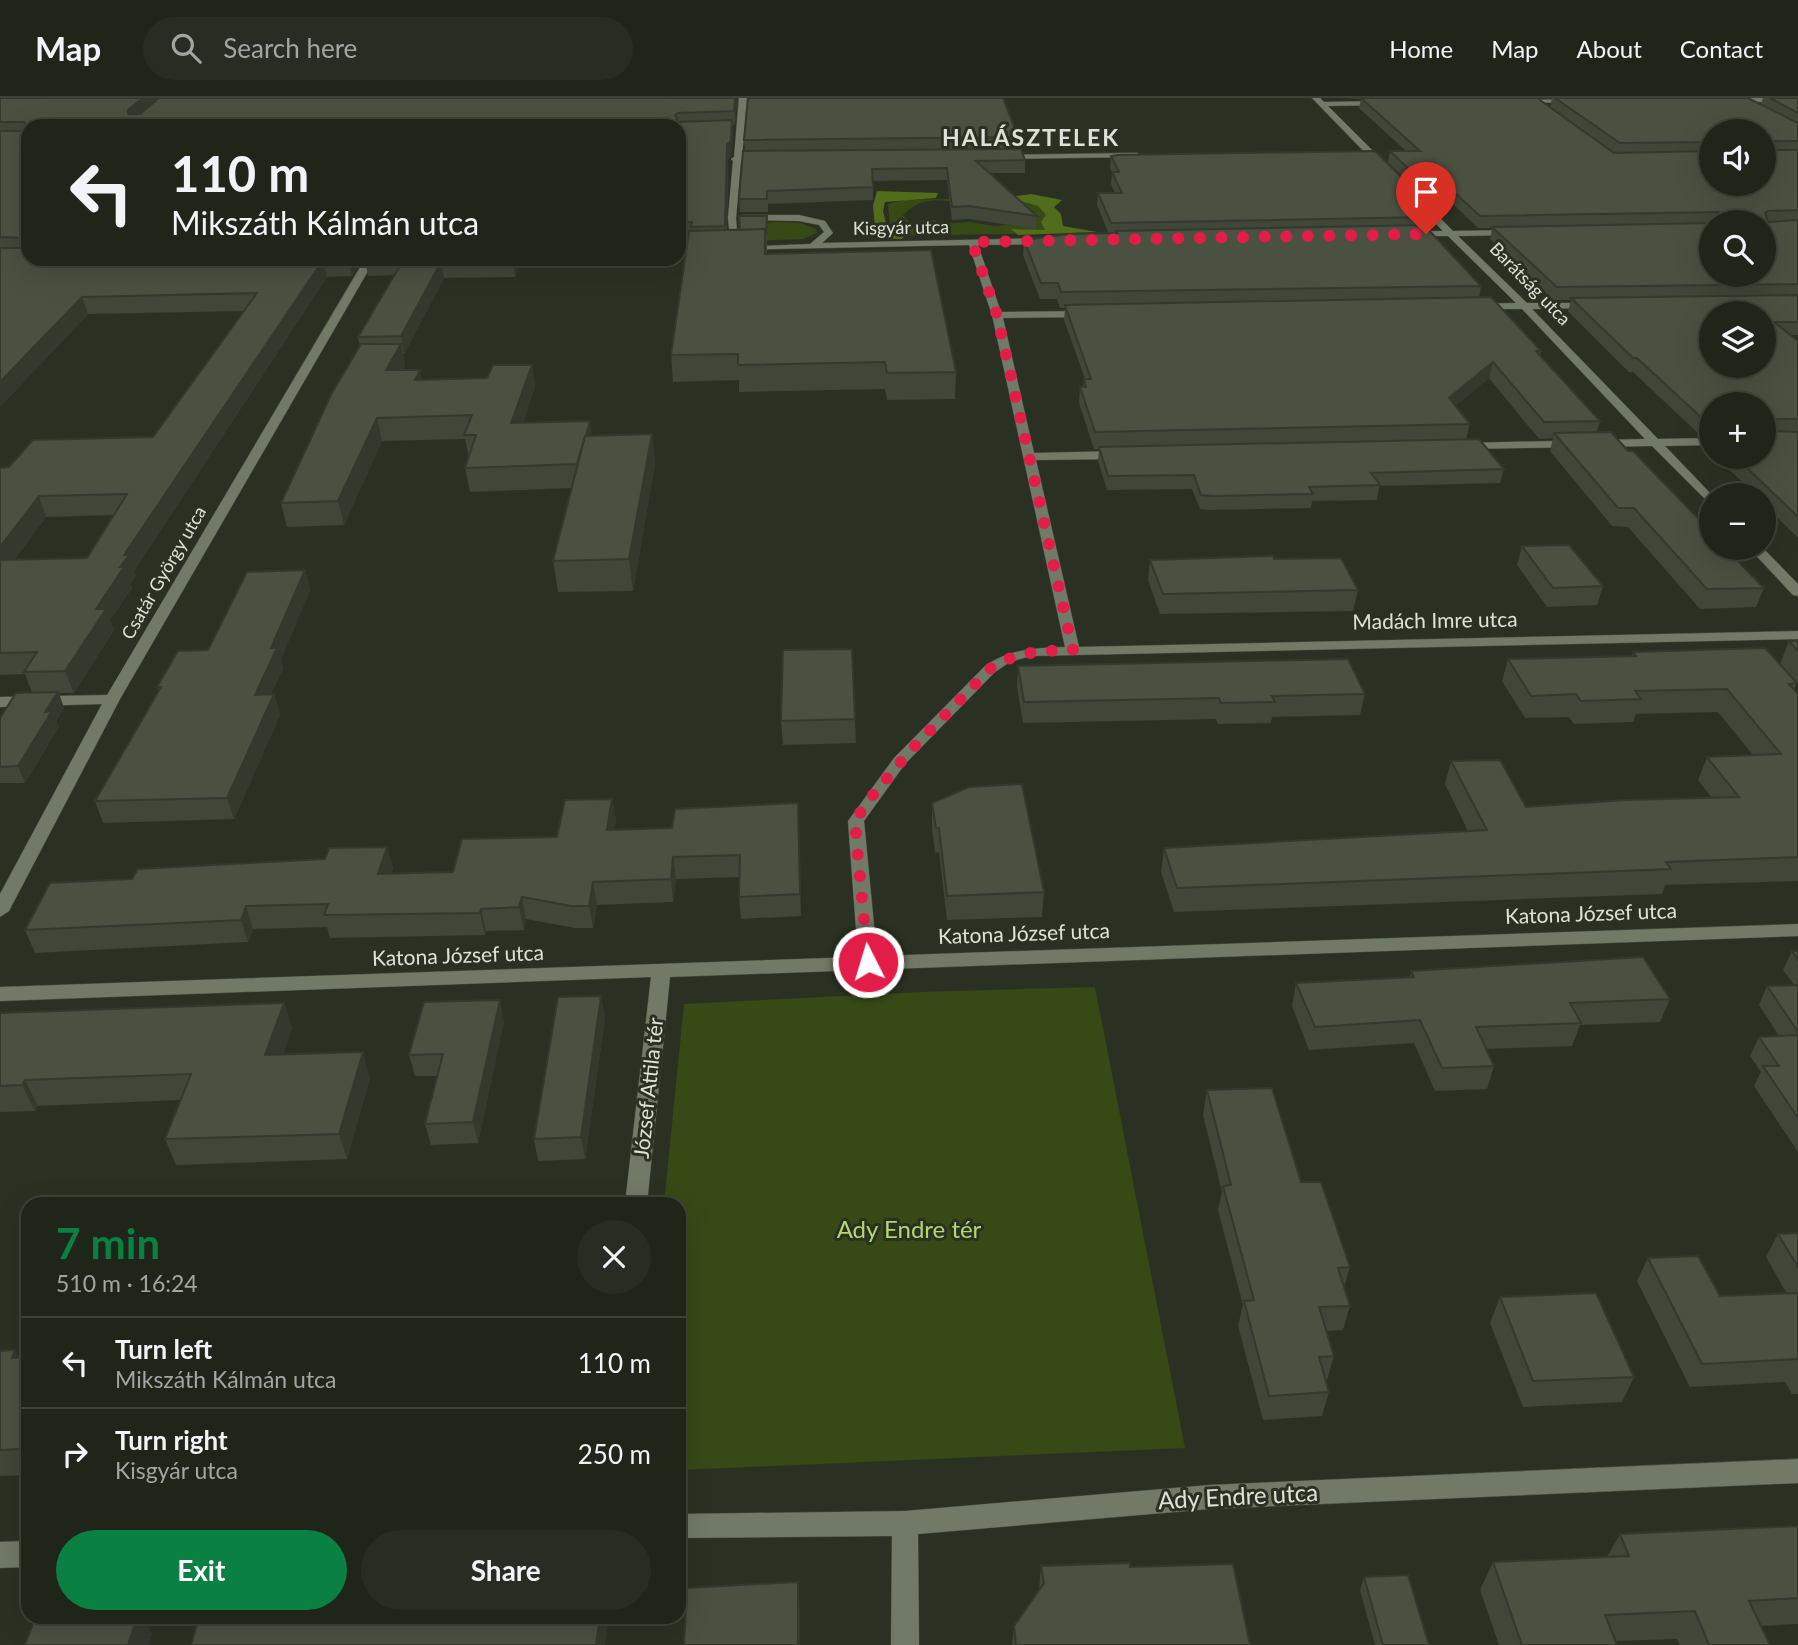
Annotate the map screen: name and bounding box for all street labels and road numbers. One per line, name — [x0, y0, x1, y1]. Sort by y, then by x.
street label: Kisgyár utca — [853, 215, 949, 239]
street label: Barátság utca — [1486, 237, 1576, 329]
street label: Csatár György utca — [116, 502, 210, 643]
street label: Madách Imre utca — [1352, 606, 1518, 633]
street label: Katona József utca — [1504, 897, 1677, 928]
street label: Katona József utca — [937, 917, 1110, 948]
street label: Katona József utca — [371, 939, 544, 970]
street label: József Attila tér — [628, 1016, 667, 1160]
street label: Ady Endre utca — [1157, 1477, 1319, 1514]

